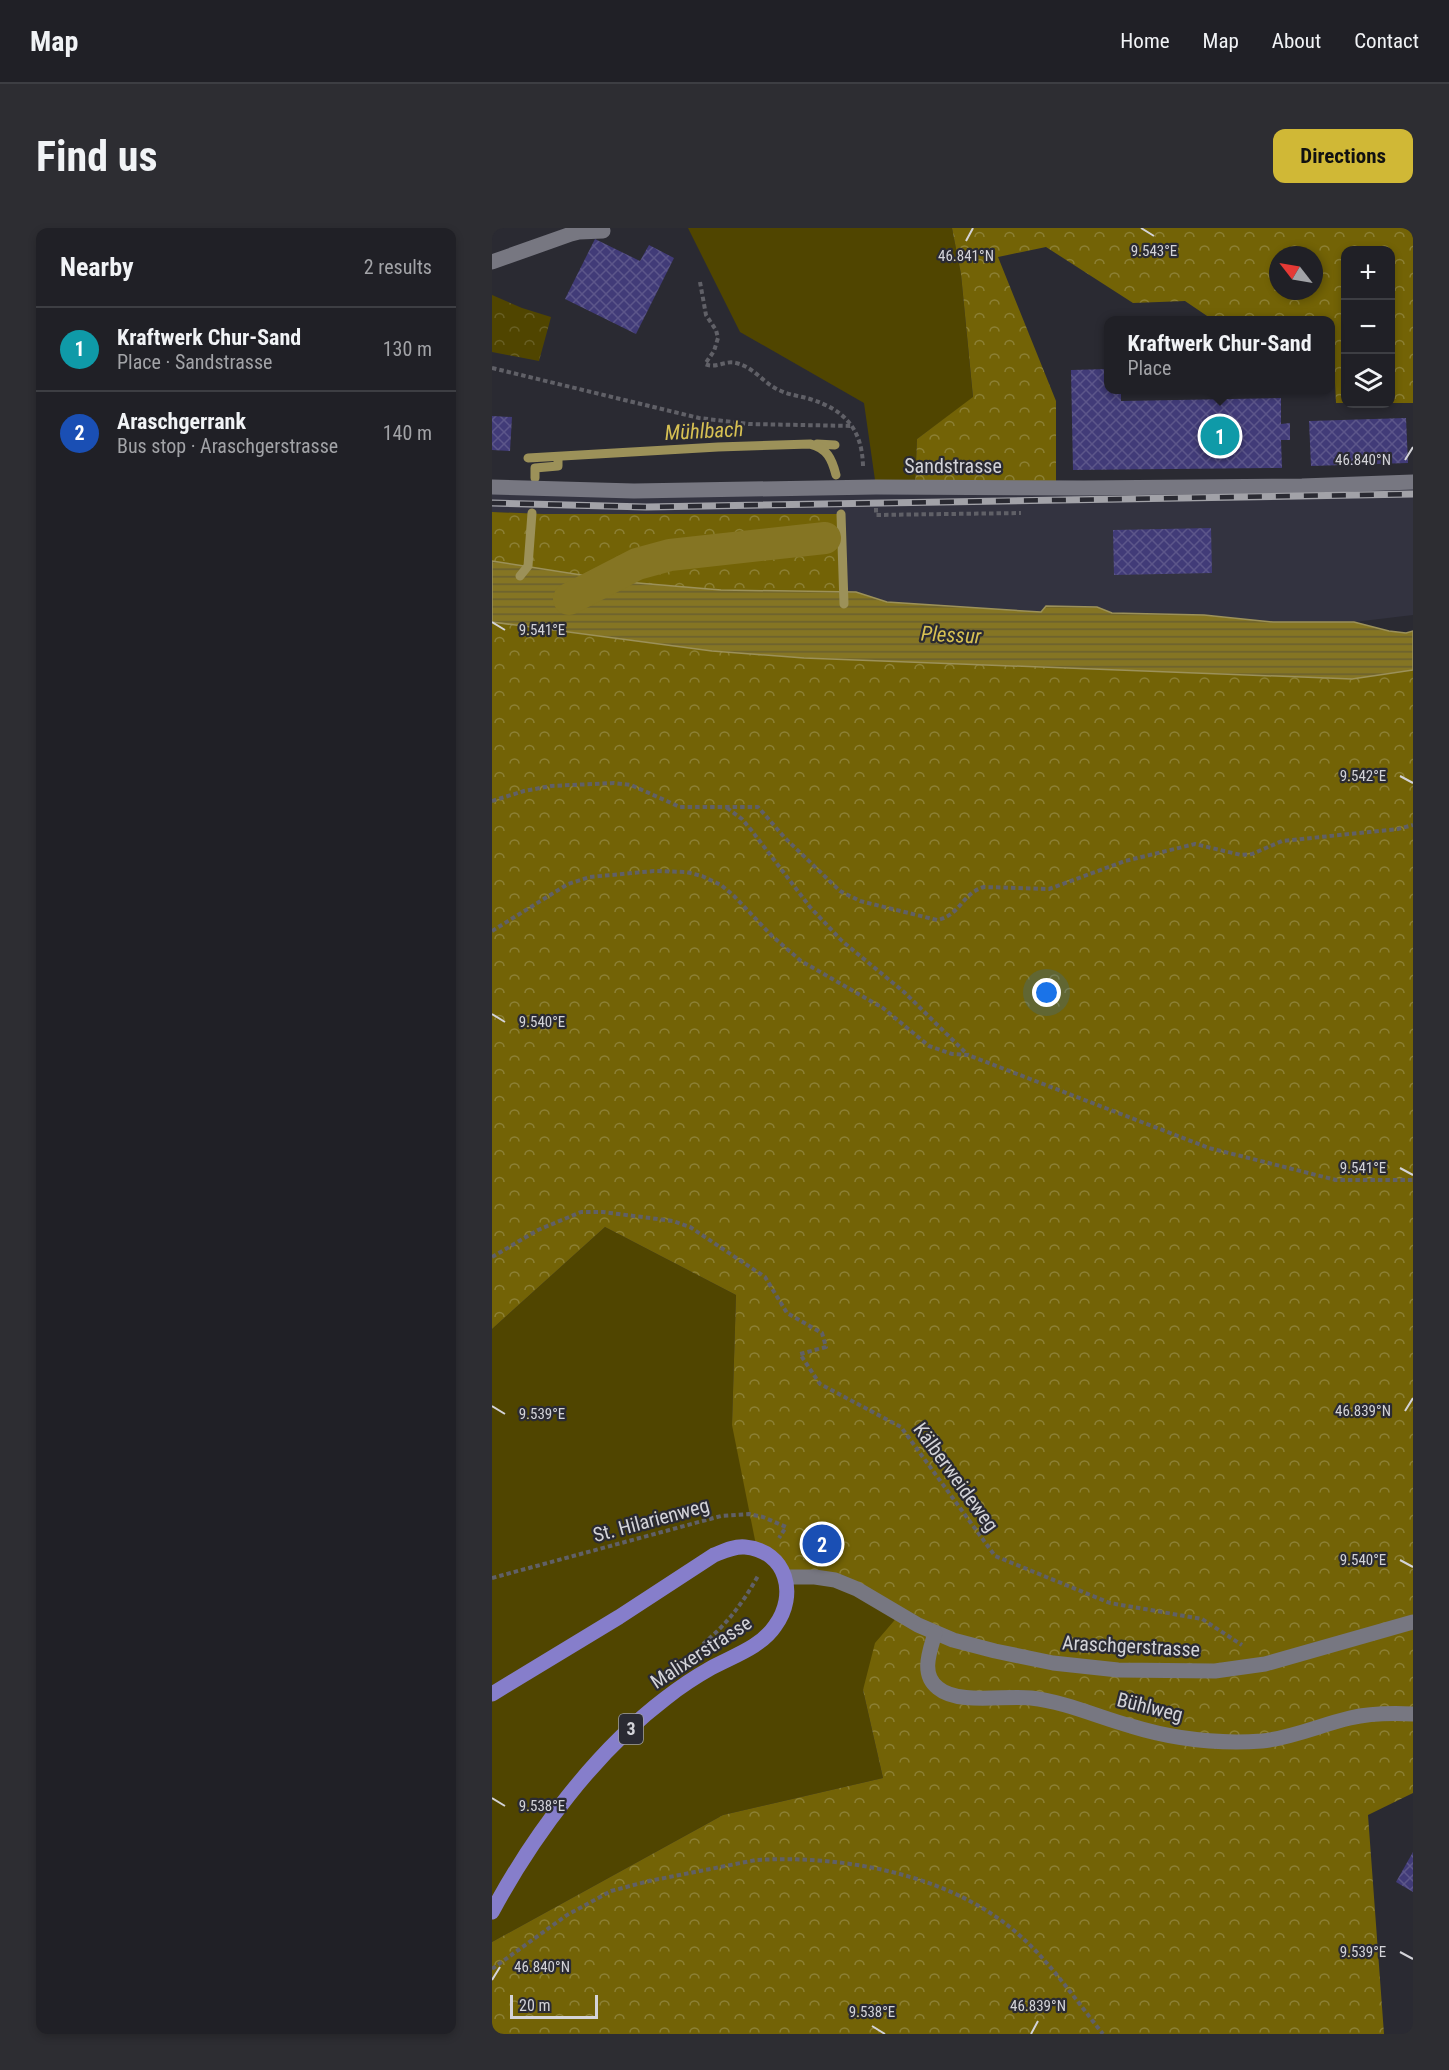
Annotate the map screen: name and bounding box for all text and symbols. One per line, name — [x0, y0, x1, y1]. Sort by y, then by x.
text: Map — [30, 25, 78, 58]
text: Home — [1120, 29, 1170, 53]
text: Map — [1203, 29, 1239, 53]
text: About — [1272, 29, 1321, 53]
text: Contact — [1354, 29, 1419, 53]
button: Directions — [1273, 129, 1413, 183]
text: Find us — [36, 132, 157, 181]
text: 9.543°E — [1131, 242, 1177, 260]
north arrow — [1269, 246, 1323, 300]
map controls — [1341, 246, 1395, 408]
button: + — [1341, 246, 1395, 300]
text: 46.841°N — [938, 247, 994, 265]
text: Nearby — [60, 252, 134, 282]
text: 2 results — [364, 255, 432, 279]
button: − — [1341, 300, 1395, 354]
popup — [1104, 316, 1335, 394]
text: Kraftwerk Chur-Sand — [117, 325, 301, 350]
text: Kraftwerk Chur-Sand — [1127, 331, 1312, 356]
text: 1 — [74, 337, 85, 361]
text: 130 m — [383, 337, 432, 361]
text: Place · Sandstrasse — [117, 350, 272, 374]
button: layers — [1341, 354, 1395, 408]
text: Place — [1127, 356, 1171, 380]
text: Araschgerrank — [117, 409, 246, 434]
pin: 1 — [1200, 414, 1240, 458]
water label: Mühlbach — [664, 417, 744, 445]
text: 2 — [74, 421, 85, 445]
text: 140 m — [383, 421, 432, 445]
text: Bus stop · Araschgerstrasse — [117, 434, 338, 458]
text: 46.840°N — [1335, 451, 1391, 469]
street label: Sandstrasse — [904, 454, 1002, 478]
text: 9.541°E — [519, 621, 565, 639]
water label: Plessur — [920, 621, 982, 649]
text: 9.542°E — [1340, 767, 1386, 785]
your location — [1032, 978, 1061, 1007]
text: 9.540°E — [519, 1013, 565, 1031]
text: 9.541°E — [1340, 1159, 1386, 1177]
text: 46.839°N — [1335, 1402, 1391, 1420]
text: 9.539°E — [519, 1405, 565, 1423]
street label: Kälberweideweg — [908, 1418, 1004, 1536]
street label: St. Hilarienweg — [590, 1493, 712, 1547]
pin: 2 — [802, 1522, 842, 1566]
text: 9.540°E — [1340, 1551, 1386, 1569]
street label: Malixerstrasse — [646, 1610, 756, 1694]
street label: Araschgerstrasse — [1061, 1630, 1201, 1662]
street label: Bühlweg — [1115, 1687, 1185, 1727]
road number: 3 — [619, 1714, 643, 1744]
text: 9.538°E — [519, 1797, 565, 1815]
text: 9.539°E — [1340, 1943, 1386, 1961]
text: 46.840°N — [514, 1958, 570, 1976]
scale bar — [510, 1992, 598, 2020]
text: 20 m — [519, 1996, 551, 2015]
text: 46.839°N — [1010, 1997, 1066, 2015]
text: 9.538°E — [849, 2003, 895, 2021]

